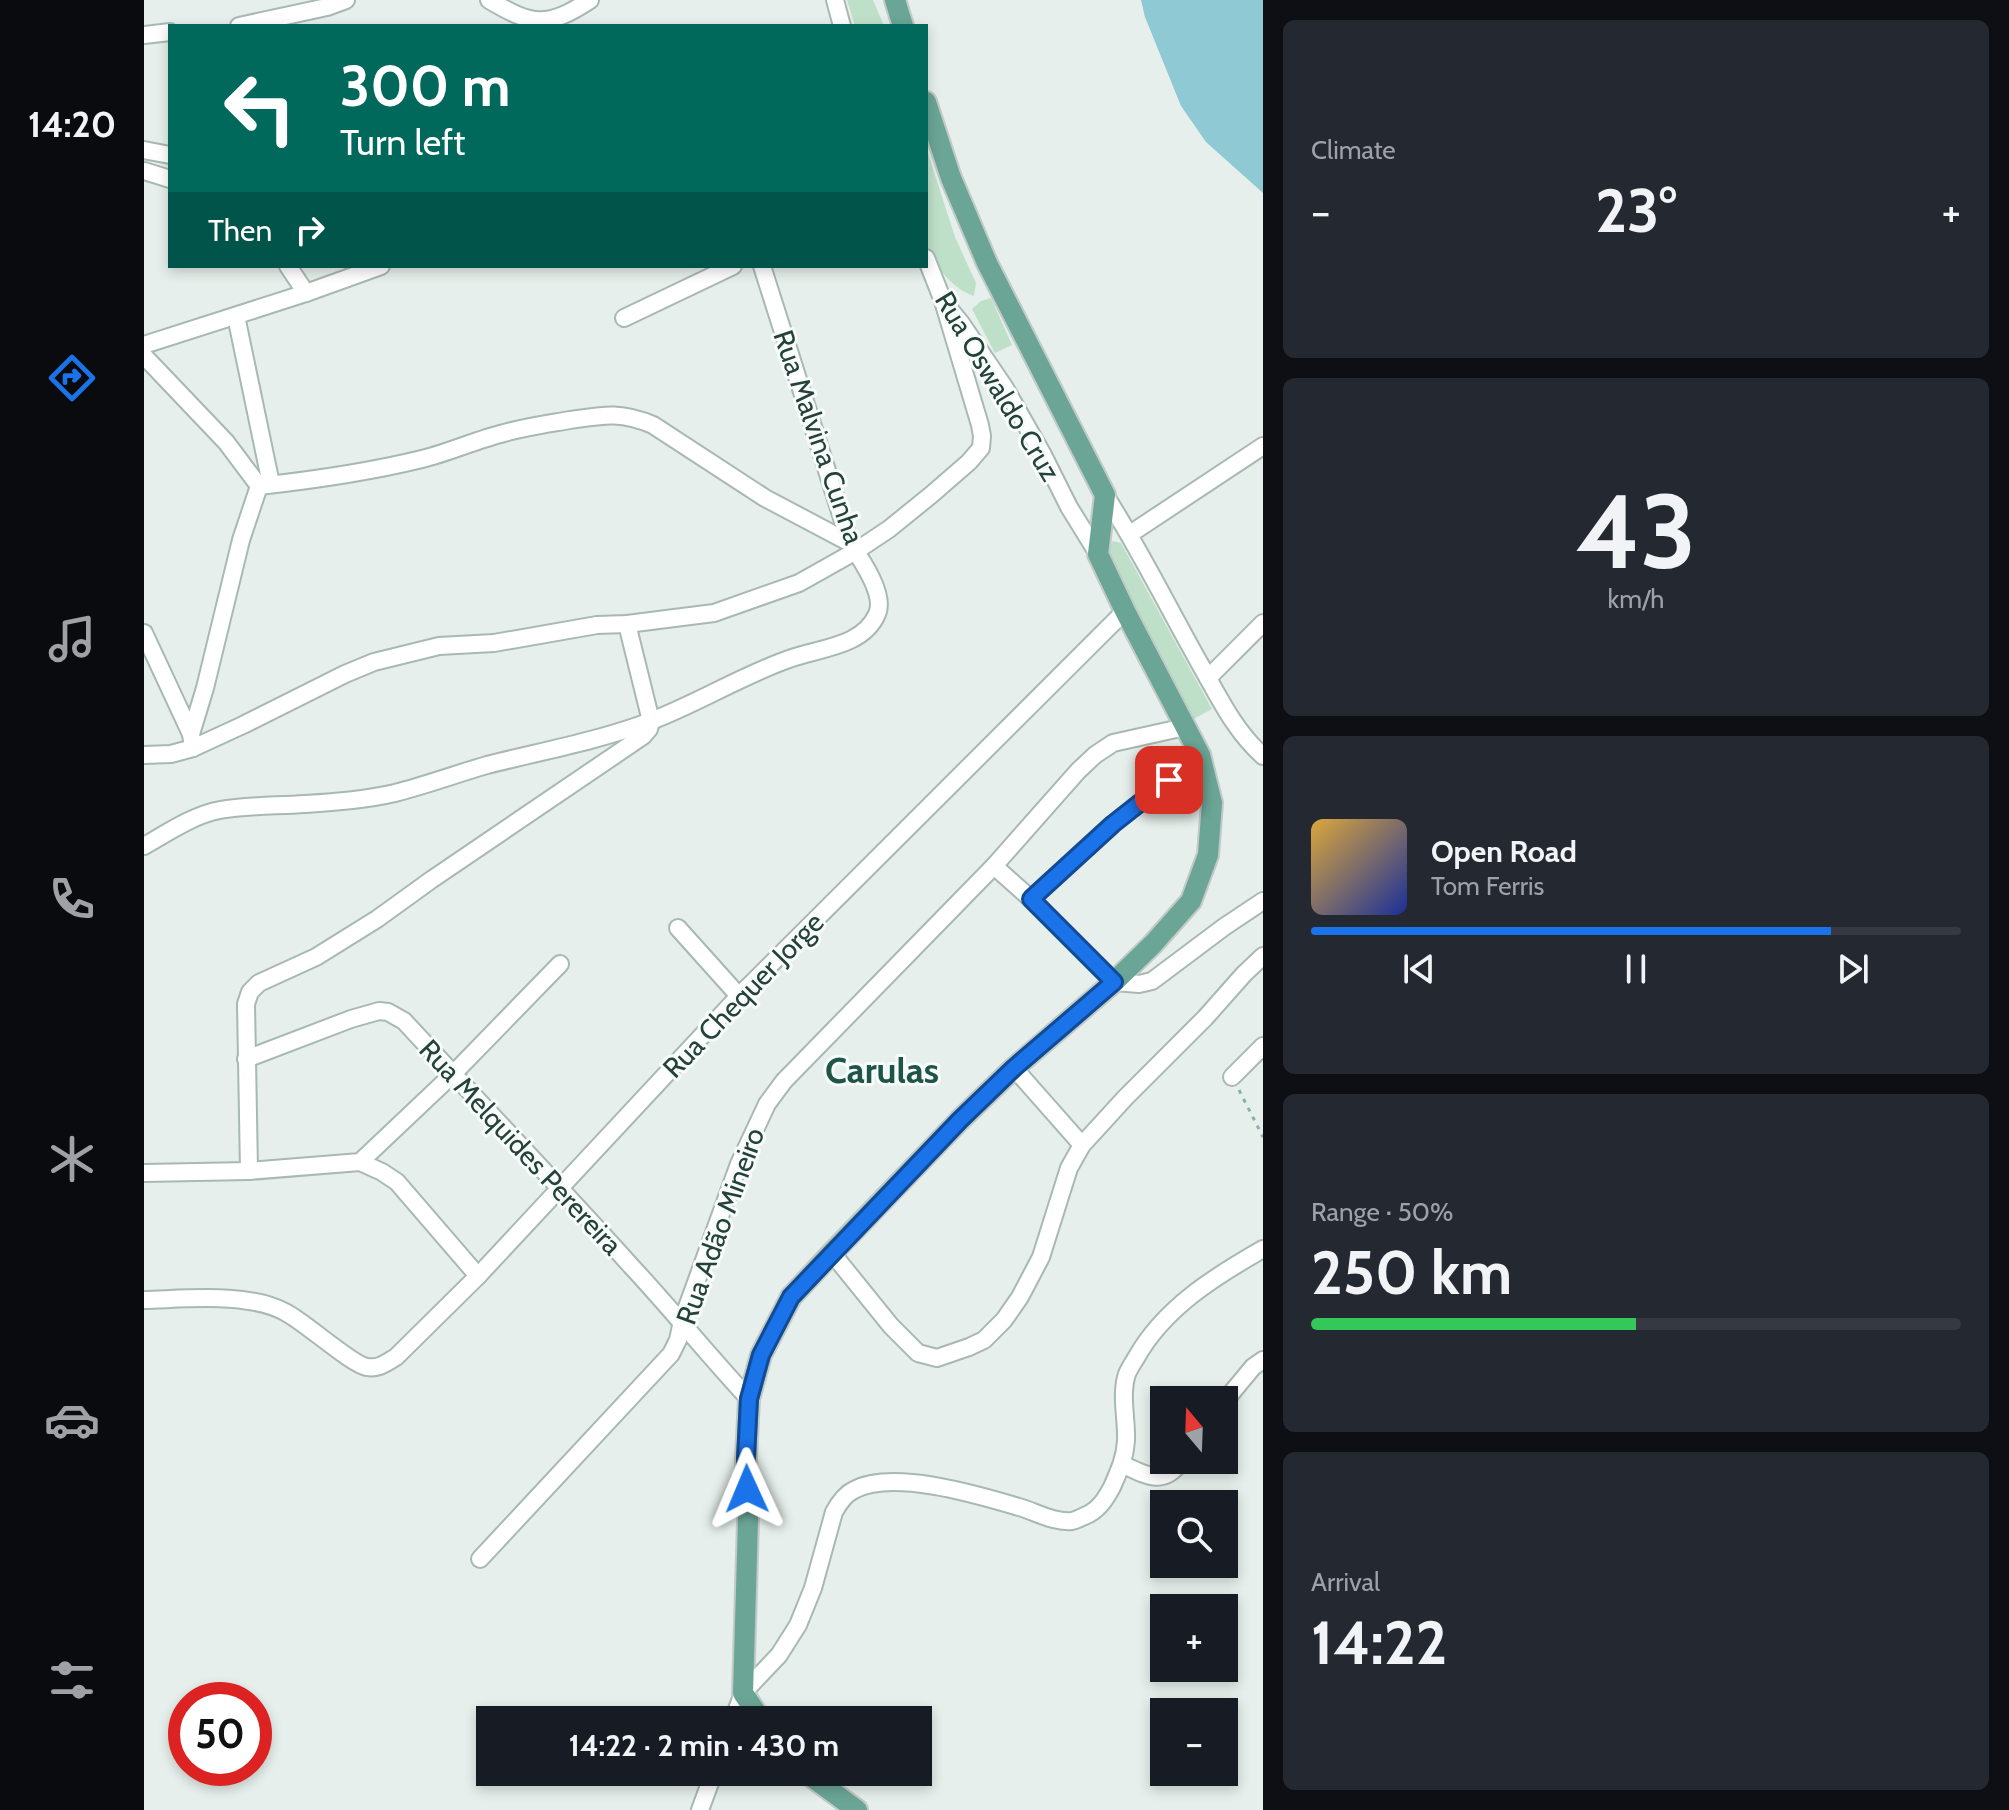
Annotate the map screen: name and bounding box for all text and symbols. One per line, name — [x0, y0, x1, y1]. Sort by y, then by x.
text: 300 m — [340, 52, 511, 120]
icon: left — [208, 56, 312, 160]
text: 14:20 — [28, 102, 116, 146]
text: Turn left — [340, 120, 465, 164]
text: Climate — [1311, 134, 1396, 166]
text: 23° — [1595, 174, 1677, 247]
text: − — [1311, 185, 1330, 238]
text: + — [1942, 185, 1961, 238]
icon: right — [288, 208, 332, 252]
text: Then — [208, 212, 272, 249]
street label: Rua Oswaldo Cruz — [928, 285, 1068, 487]
street label: Rua Malvina Cunha — [766, 325, 872, 549]
icon: directions — [44, 350, 100, 406]
text: 43 — [1576, 468, 1696, 594]
text: km/h — [1608, 583, 1664, 615]
icon: music — [44, 611, 100, 667]
pin — [1135, 746, 1203, 814]
icon: arrive — [1147, 758, 1191, 802]
text: Open Road — [1431, 833, 1577, 870]
text: Tom Ferris — [1431, 870, 1544, 902]
icon: phone — [44, 871, 100, 927]
street label: Rua Chequer Jorge — [656, 905, 830, 1085]
icon: previous — [1397, 947, 1441, 991]
icon: pause — [1614, 947, 1658, 991]
icon: next — [1831, 947, 1875, 991]
street label: Rua Melquides Perereira — [412, 1032, 630, 1262]
district label: Carulas — [825, 1048, 939, 1092]
street label: Rua Adão Mineiro — [669, 1123, 771, 1329]
icon: climate — [44, 1131, 100, 1187]
text: Range · 50% — [1311, 1196, 1453, 1228]
text: 250 km — [1311, 1236, 1512, 1309]
north arrow — [1150, 1386, 1238, 1474]
map controls — [1150, 1386, 1238, 1786]
icon: car — [44, 1392, 100, 1448]
position arrow — [705, 1447, 789, 1531]
button: search — [1150, 1490, 1238, 1578]
text: Arrival — [1311, 1566, 1380, 1598]
button: + — [1150, 1594, 1238, 1682]
text: 14:22 — [1311, 1606, 1447, 1679]
icon: filters — [44, 1652, 100, 1708]
speed limit sign: 50 — [168, 1682, 272, 1786]
button: − — [1150, 1698, 1238, 1786]
text: 14:22 · 2 min · 430 m — [569, 1727, 839, 1764]

